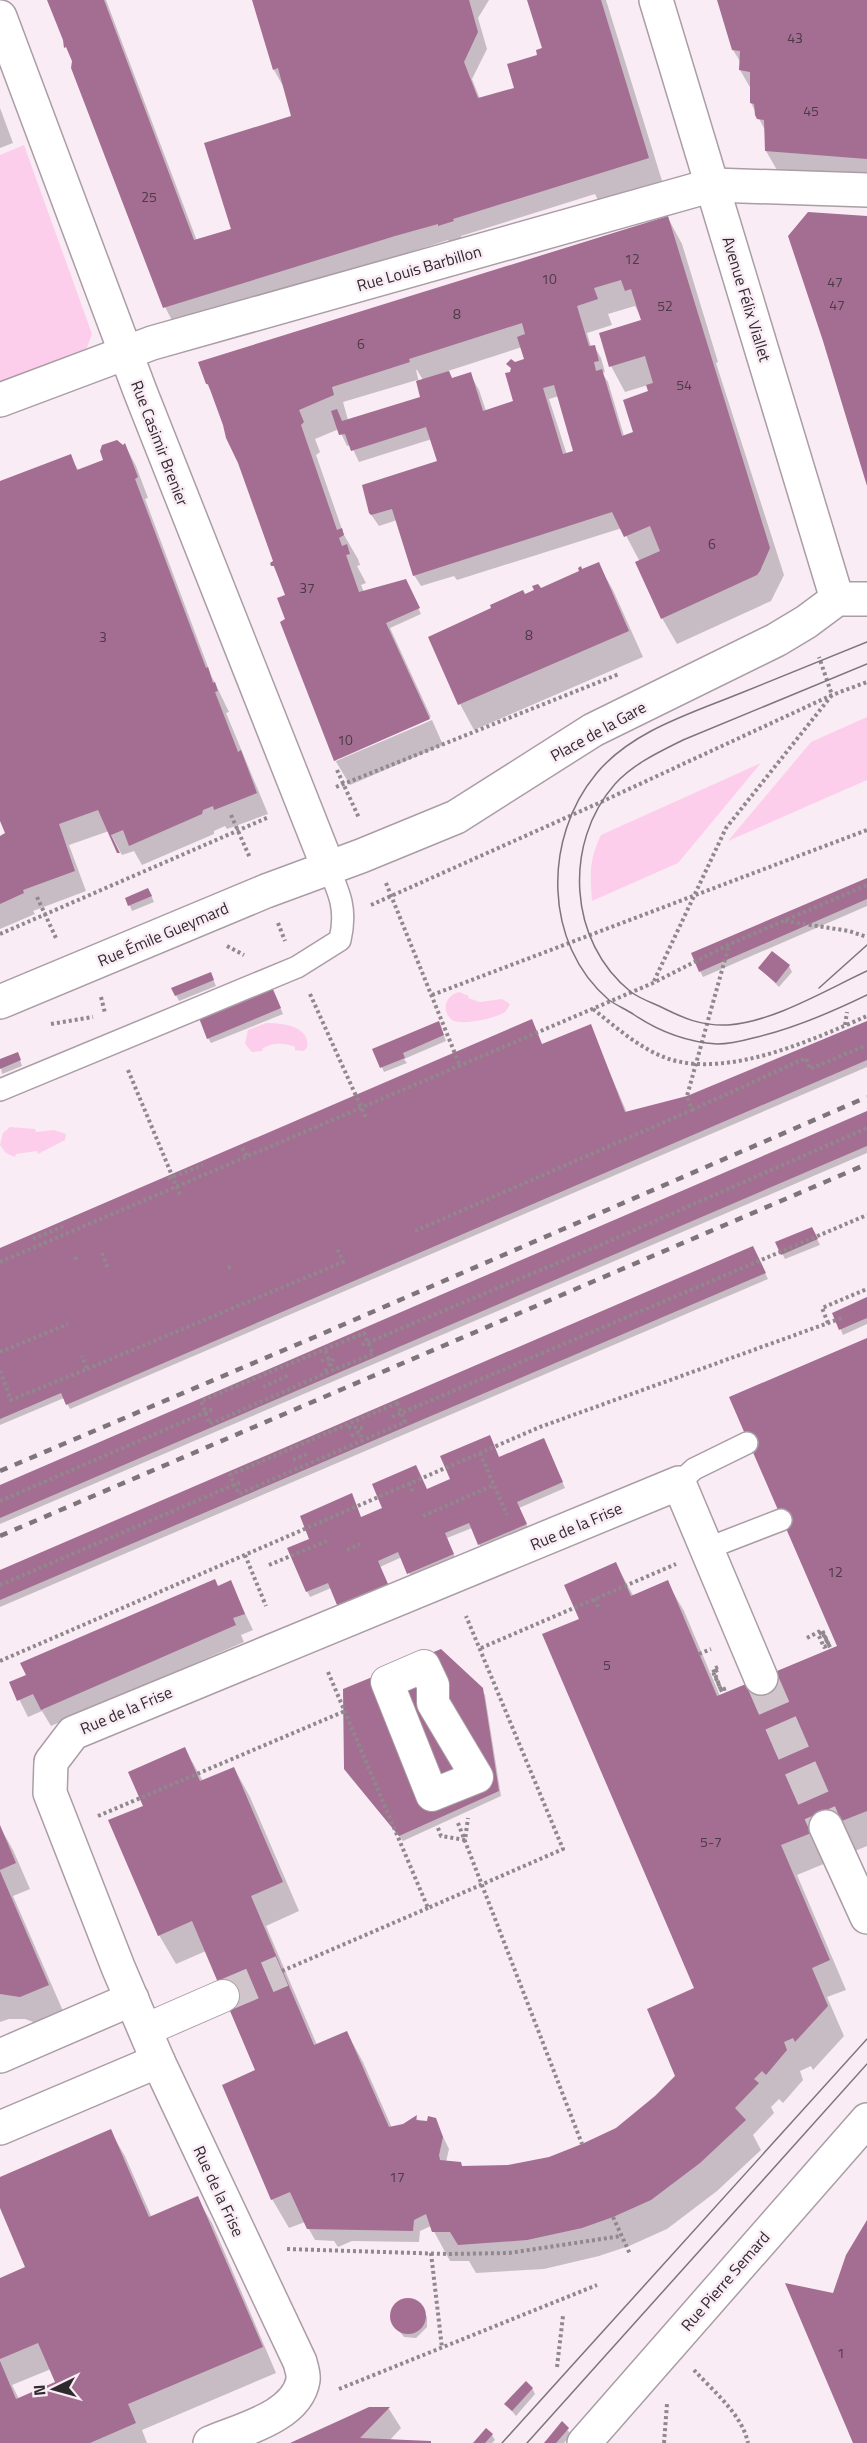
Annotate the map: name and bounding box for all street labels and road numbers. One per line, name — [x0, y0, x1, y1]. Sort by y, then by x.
street label: Avenue Félix Viallet — [717, 234, 778, 365]
street label: Rue Louis Barbillon — [354, 239, 484, 297]
street label: Rue Casimir Brenier — [125, 377, 195, 510]
street label: Place de la Gare — [546, 695, 650, 767]
street label: Rue Émile Gueymard — [94, 896, 232, 972]
street label: Rue de la Frise — [526, 1496, 626, 1556]
street label: Rue de la Frise — [76, 1680, 176, 1740]
street label: Rue de la Frise — [187, 2142, 251, 2240]
street label: Rue Pierre Semard — [675, 2226, 775, 2336]

